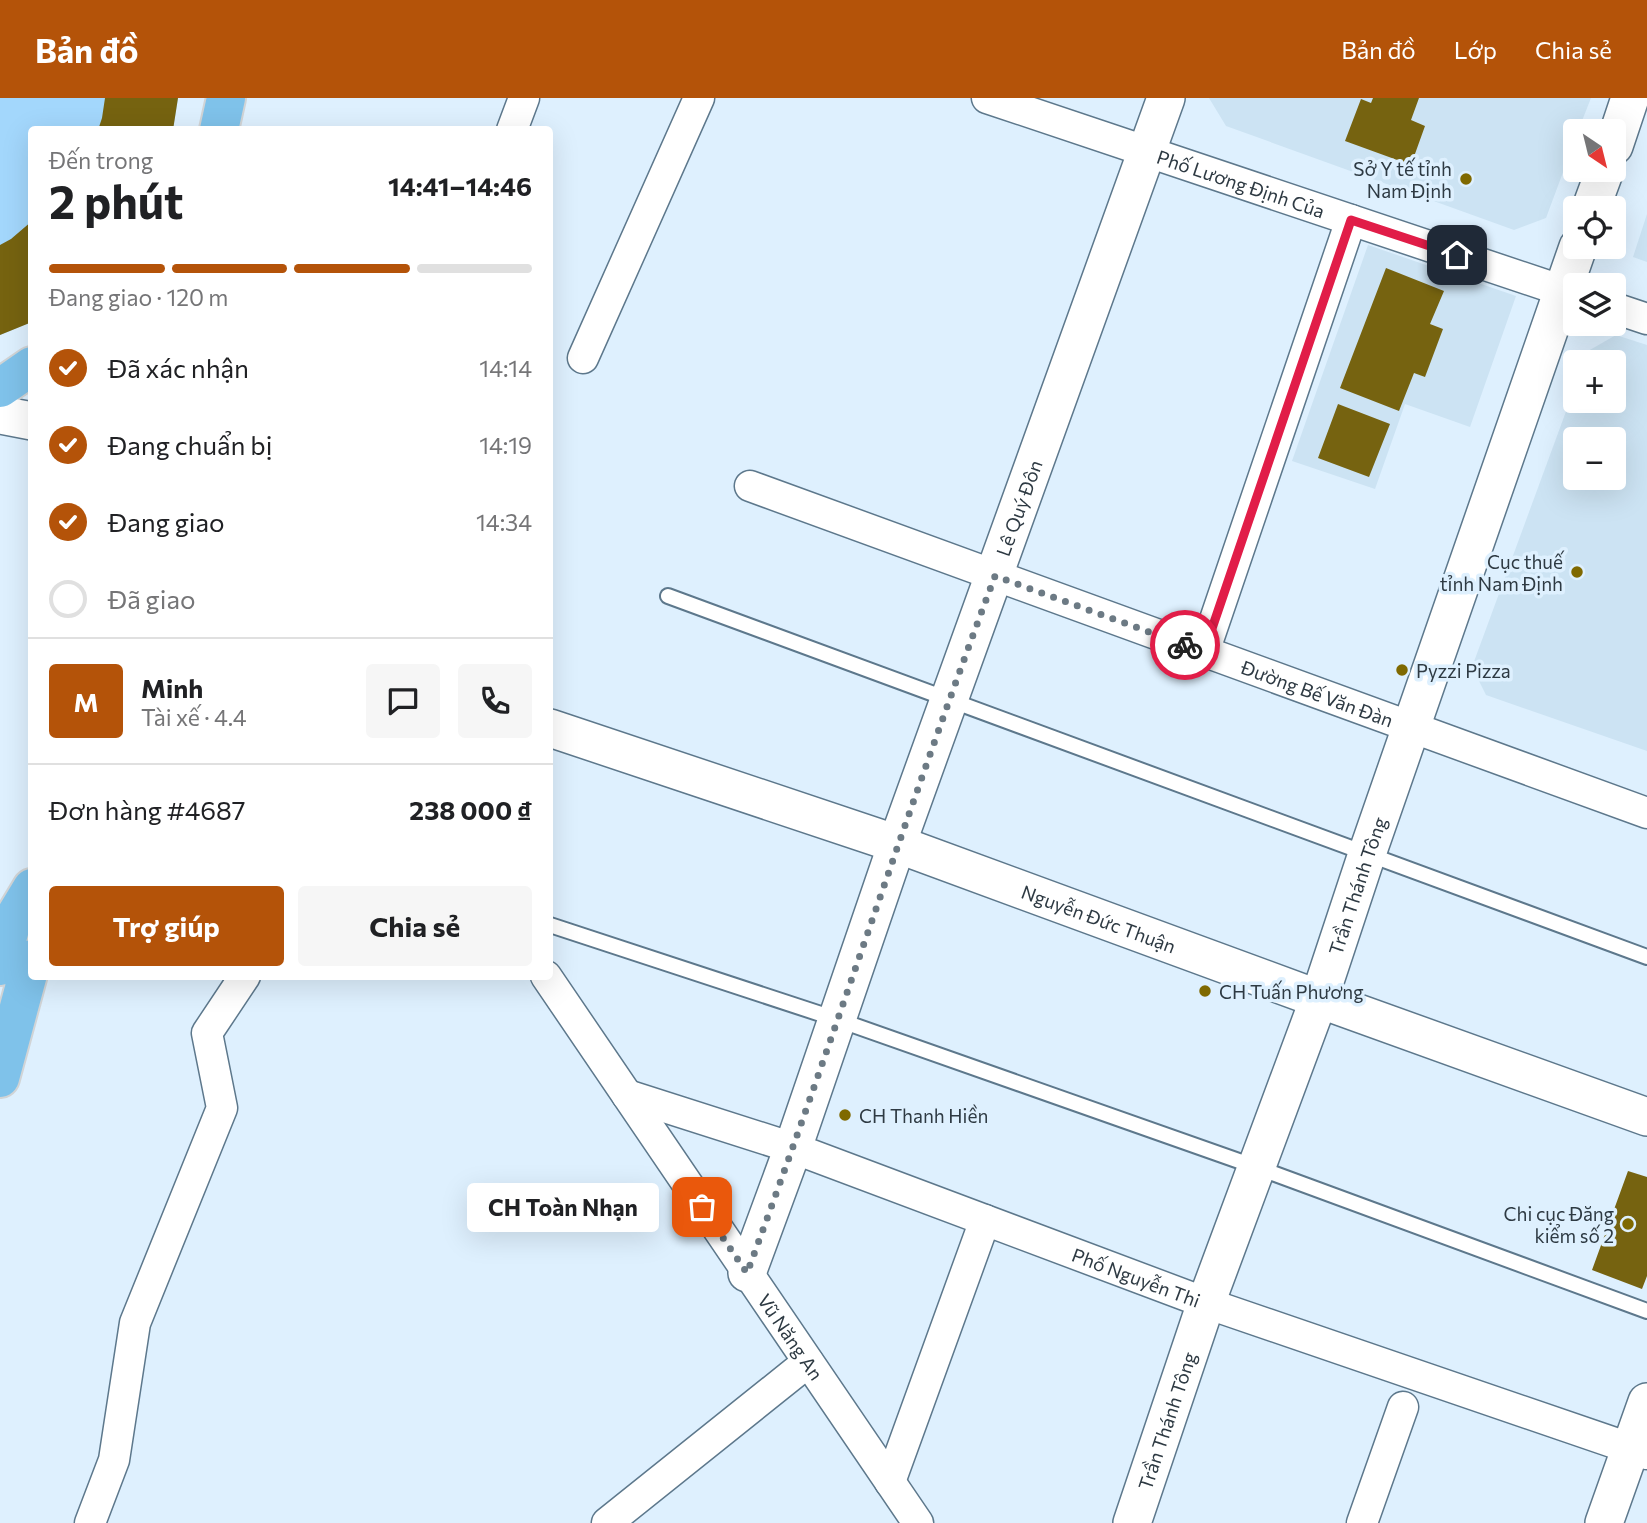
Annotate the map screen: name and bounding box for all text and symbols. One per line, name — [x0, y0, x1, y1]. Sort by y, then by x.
text: Bản đồ — [35, 29, 138, 70]
text: Bản đồ — [1341, 35, 1416, 64]
text: Lớp — [1454, 35, 1497, 64]
text: Chia sẻ — [1535, 35, 1612, 64]
north arrow — [1563, 119, 1626, 182]
map controls — [1563, 119, 1626, 490]
street label: Phố Lương Định Của — [1154, 144, 1328, 222]
text: Đến trong — [49, 146, 153, 174]
place label: Sở Y tế tỉnh Nam Định — [1353, 157, 1452, 202]
text: 14:41–14:46 — [388, 170, 532, 201]
marker: Sở Y tế tỉnh Nam Định — [1458, 171, 1474, 187]
text: 2 phút — [49, 172, 183, 228]
button: locate — [1563, 196, 1626, 259]
pin — [1427, 225, 1487, 285]
icon: home — [1438, 236, 1476, 274]
button: layers — [1563, 273, 1626, 336]
text: Đang giao · 120 m — [49, 283, 228, 311]
icon: check — [49, 349, 87, 387]
button: + — [1563, 350, 1626, 413]
text: Đã xác nhận — [108, 352, 249, 383]
text: 14:14 — [479, 354, 532, 382]
icon: check — [49, 426, 87, 464]
button: − — [1563, 427, 1626, 490]
text: Đang chuẩn bị — [108, 429, 272, 460]
text: 14:19 — [479, 431, 532, 459]
street label: Lê Quý Đôn — [990, 457, 1046, 559]
icon: check — [49, 503, 87, 541]
text: Đang giao — [108, 506, 225, 537]
text: 14:34 — [476, 508, 532, 536]
place label: Cục thuế tỉnh Nam Định — [1440, 550, 1565, 595]
marker: Cục thuế tỉnh Nam Định — [1569, 564, 1585, 580]
text: Đã giao — [108, 583, 196, 614]
courier — [1150, 610, 1220, 680]
icon: bike — [1166, 626, 1204, 664]
street label: Đường Bế Văn Đàn — [1237, 654, 1397, 731]
place label: Pyzzi Pizza — [1416, 659, 1511, 682]
marker: Pyzzi Pizza — [1394, 662, 1410, 678]
button: chat — [366, 664, 440, 738]
button: phone — [458, 664, 532, 738]
text: Minh — [141, 672, 203, 703]
text: M — [73, 686, 99, 717]
text: Tài xế · 4.4 — [141, 703, 247, 731]
text: Đơn hàng #4687 — [49, 794, 245, 825]
text: 238 000 ₫ — [409, 794, 532, 825]
street label: Trần Thánh Tông — [1323, 814, 1391, 957]
street label: Nguyễn Đức Thuận — [1019, 879, 1179, 957]
button: Trợ giúp — [49, 886, 284, 966]
button: Chia sẻ — [298, 886, 532, 966]
place label: CH Tuấn Phương — [1219, 980, 1364, 1003]
marker: CH Tuấn Phương — [1197, 983, 1213, 999]
place label: CH Thanh Hiền — [859, 1104, 988, 1127]
marker: CH Thanh Hiền — [837, 1107, 853, 1123]
pin — [672, 1177, 732, 1237]
callout: CH Toàn Nhạn — [468, 1182, 660, 1232]
icon: bag — [683, 1188, 721, 1226]
text: CH Toàn Nhạn — [488, 1193, 638, 1221]
place label: Chi cục Đăng kiểm số 2 — [1504, 1202, 1614, 1247]
marker: Chi cục Đăng kiểm số 2 — [1620, 1216, 1636, 1232]
street label: Phố Nguyễn Thi — [1069, 1242, 1204, 1311]
street label: Vũ Năng An — [754, 1289, 829, 1384]
street label: Trần Thánh Tông — [1133, 1349, 1200, 1493]

